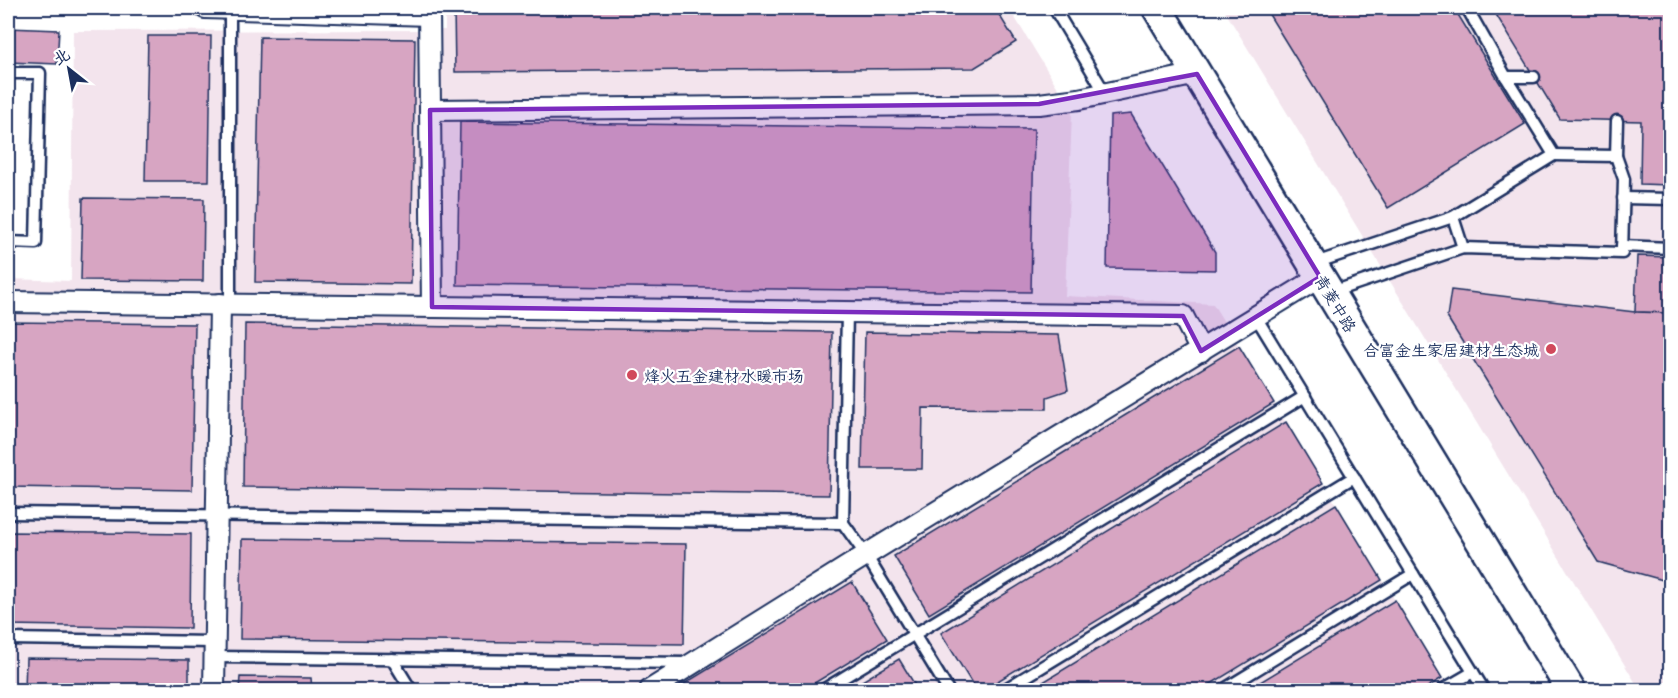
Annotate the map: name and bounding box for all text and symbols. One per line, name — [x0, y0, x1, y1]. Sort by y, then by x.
north arrow — [39, 39, 99, 99]
text: 北 — [49, 43, 73, 69]
street label: 青菱中路 — [1311, 270, 1361, 336]
place label: 合富金生家居建材生态城 — [1363, 339, 1539, 360]
marker: 合富金生家居建材生态城 — [1544, 342, 1558, 356]
place label: 烽火五金建材水暖市场 — [644, 365, 804, 386]
marker: 烽火五金建材水暖市场 — [625, 368, 639, 382]

